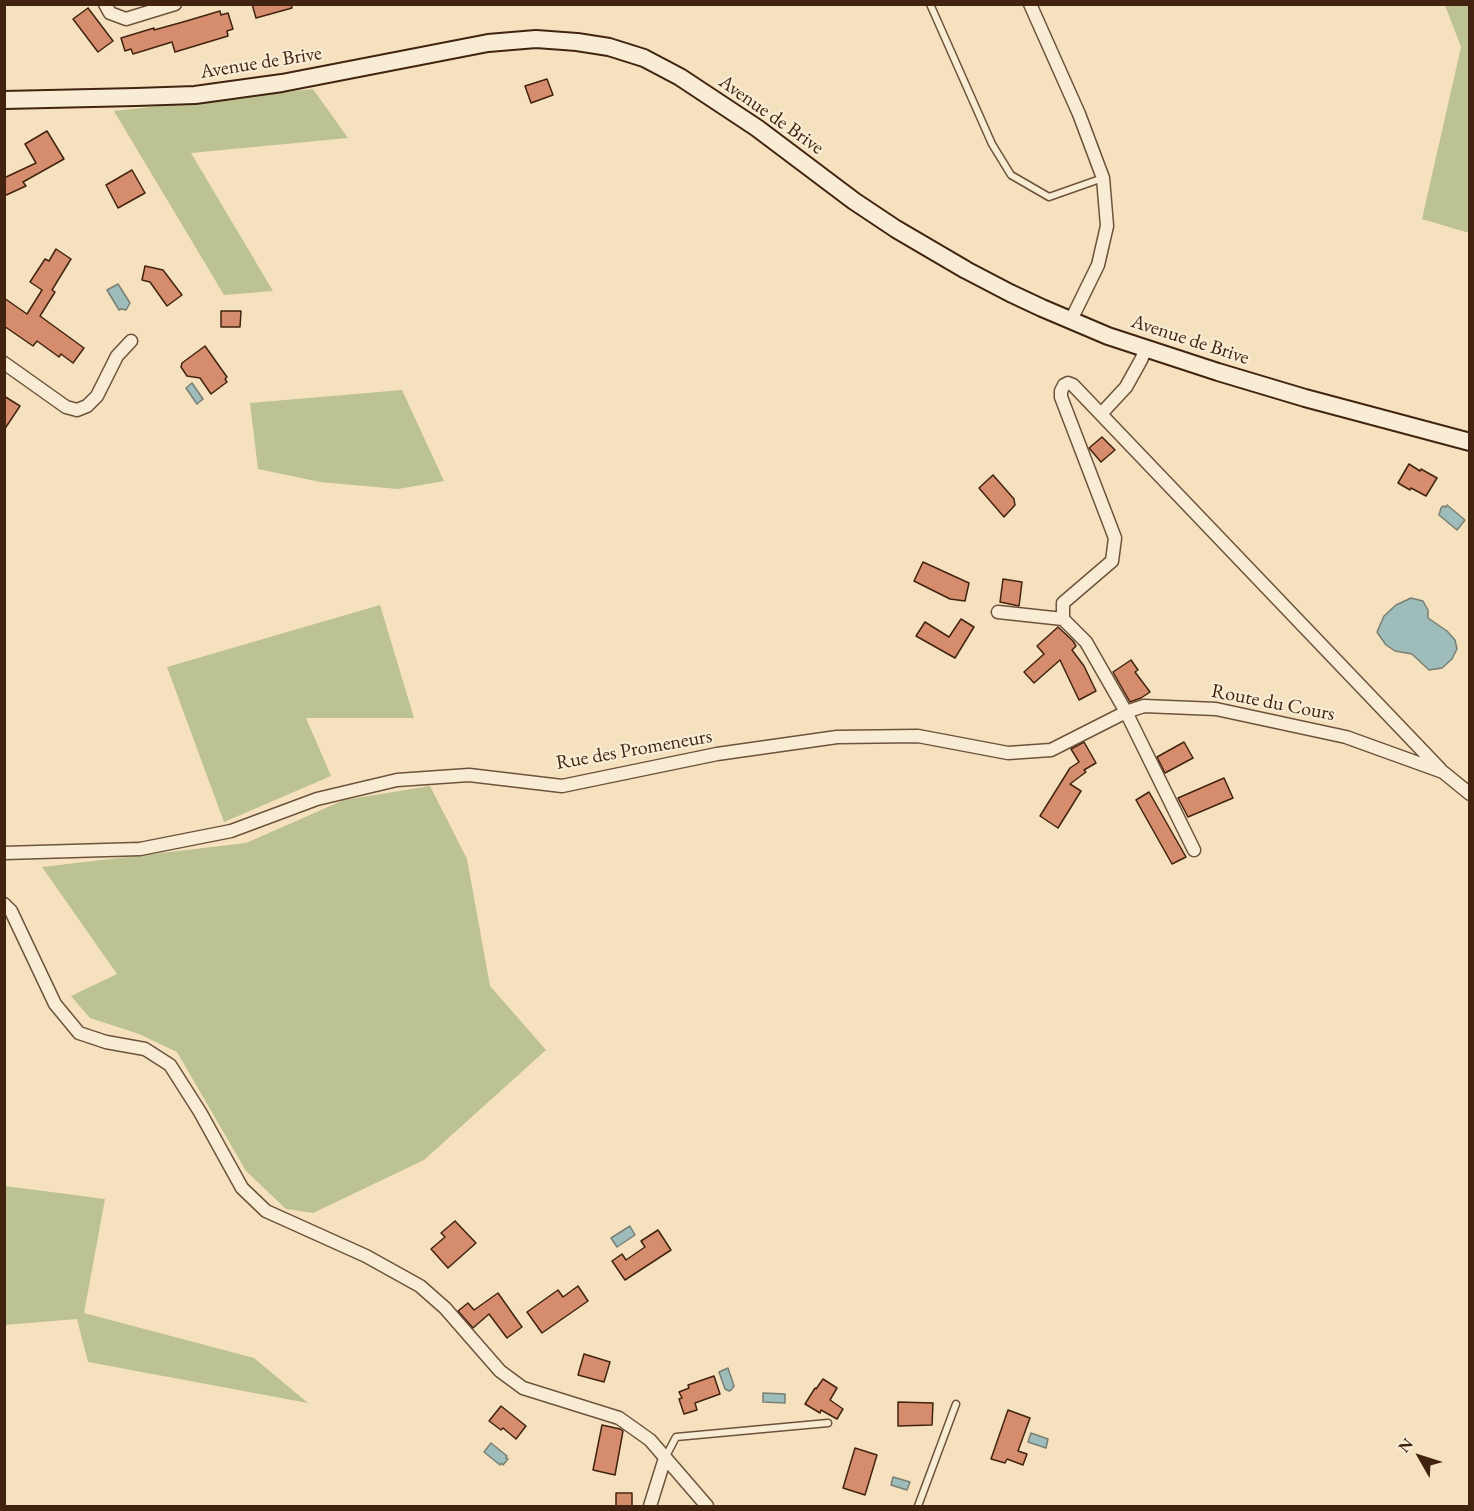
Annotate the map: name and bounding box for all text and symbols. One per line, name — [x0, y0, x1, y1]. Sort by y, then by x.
street label: Avenue de Brive — [199, 42, 323, 84]
street label: Avenue de Brive — [714, 70, 828, 160]
street label: Avenue de Brive — [1128, 310, 1252, 370]
street label: Route du Cours — [1209, 679, 1337, 727]
street label: Rue des Promeneurs — [554, 724, 714, 776]
north arrow — [1390, 1427, 1450, 1487]
text: N — [1393, 1434, 1418, 1457]

